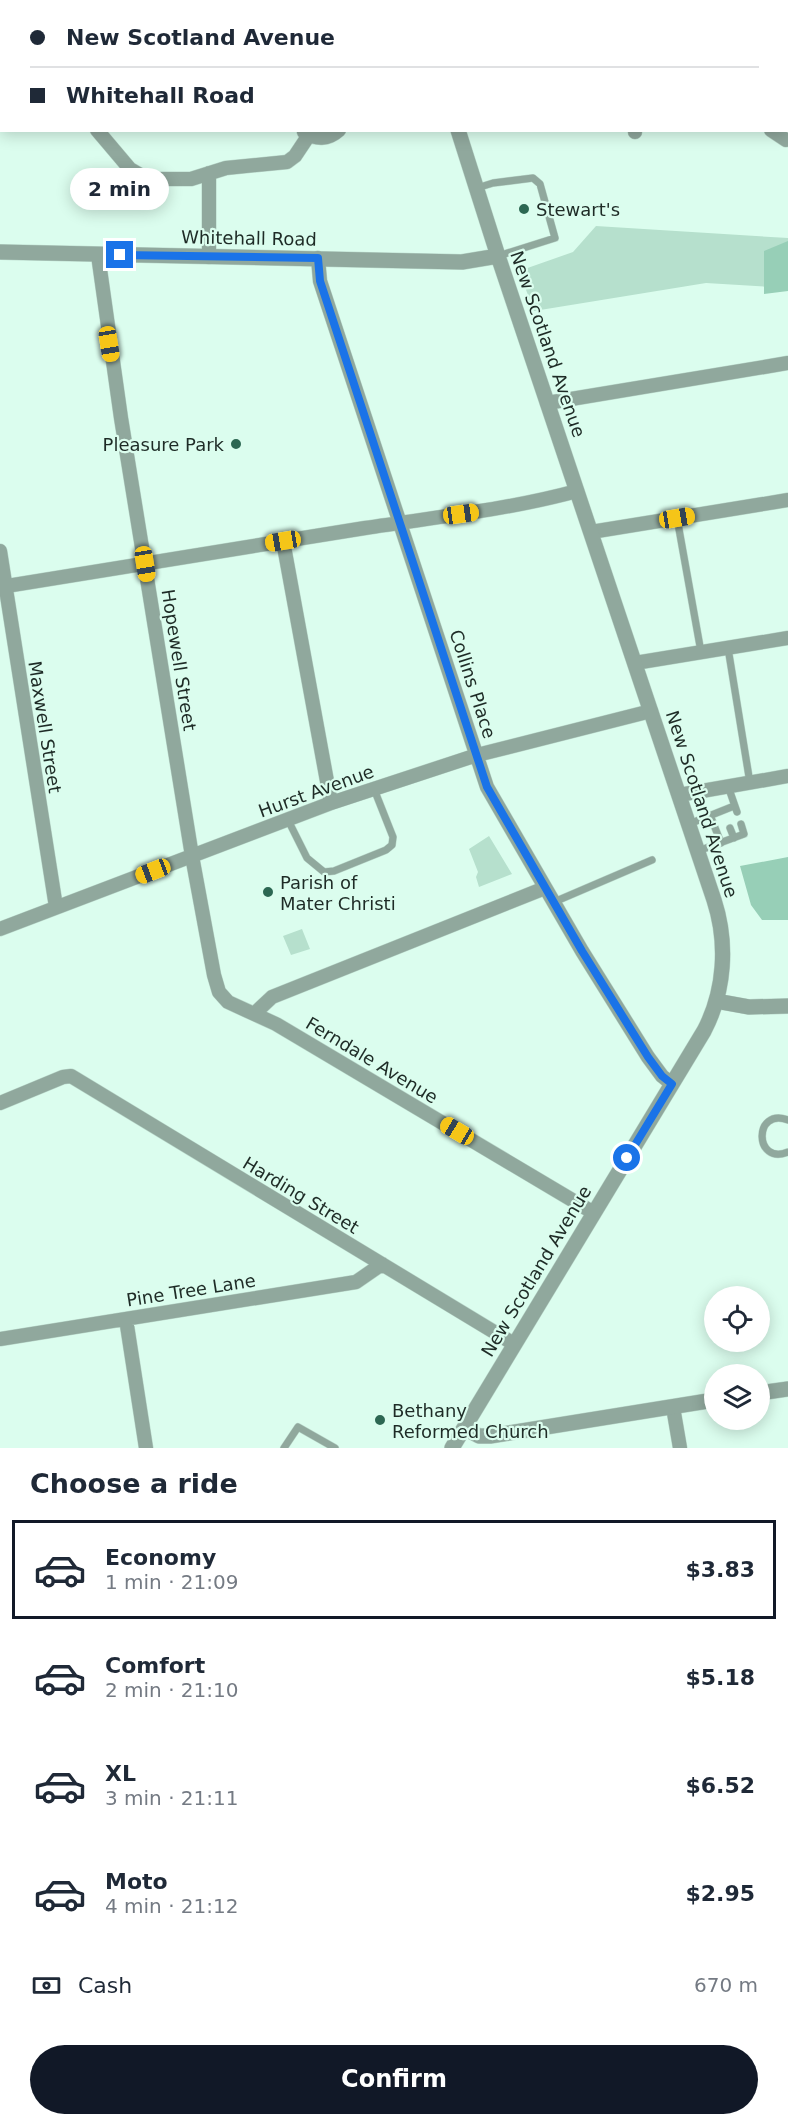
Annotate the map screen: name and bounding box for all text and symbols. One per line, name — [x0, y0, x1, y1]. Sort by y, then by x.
text: New Scotland Avenue — [66, 25, 335, 50]
text: Whitehall Road — [66, 83, 255, 108]
callout: 2 min — [70, 168, 170, 210]
text: 2 min — [88, 177, 151, 201]
place label: Stewart's — [536, 199, 620, 220]
marker: Stewart's — [517, 202, 531, 216]
street label: Whitehall Road — [181, 226, 317, 250]
route end — [106, 241, 133, 268]
street label: New Scotland Avenue — [506, 248, 590, 440]
car — [97, 325, 121, 363]
place label: Pleasure Park — [103, 434, 225, 455]
marker: Pleasure Park — [229, 437, 243, 451]
car — [442, 503, 480, 525]
car — [658, 506, 696, 530]
car — [264, 529, 302, 553]
car — [133, 545, 157, 583]
street label: Hopewell Street — [157, 588, 201, 732]
street label: Collins Place — [446, 627, 500, 741]
street label: Maxwell Street — [24, 659, 66, 795]
street label: New Scotland Avenue — [662, 708, 742, 900]
street label: Hurst Avenue — [255, 760, 377, 822]
car — [133, 856, 173, 886]
place label: Parish of Mater Christi — [280, 872, 396, 914]
marker: Parish of Mater Christi — [261, 885, 275, 899]
street label: Ferndale Avenue — [302, 1012, 442, 1108]
car — [437, 1114, 477, 1148]
route start — [613, 1144, 640, 1171]
street label: Harding Street — [239, 1152, 363, 1238]
street label: New Scotland Avenue — [477, 1182, 595, 1360]
street label: Pine Tree Lane — [125, 1269, 257, 1311]
map controls — [704, 1286, 770, 1430]
button: locate — [704, 1286, 770, 1352]
button: layers — [704, 1364, 770, 1430]
place label: Bethany Reformed Church — [392, 1400, 549, 1442]
marker: Bethany Reformed Church — [373, 1413, 387, 1427]
text: Choose a ride — [30, 1468, 238, 1499]
icon: car — [33, 1543, 87, 1597]
text: Economy — [105, 1545, 216, 1570]
text: $3.83 — [685, 1557, 755, 1582]
text: 1 min · 21:09 — [105, 1570, 239, 1594]
icon: car — [33, 1651, 87, 1705]
text: Comfort — [105, 1653, 205, 1678]
text: $5.18 — [685, 1665, 755, 1690]
text: 2 min · 21:10 — [105, 1678, 239, 1702]
icon: car — [33, 1759, 87, 1813]
text: XL — [105, 1761, 136, 1786]
text: $6.52 — [685, 1773, 755, 1798]
text: 3 min · 21:11 — [105, 1786, 239, 1810]
icon: car — [33, 1867, 87, 1921]
text: Moto — [105, 1869, 168, 1894]
text: $2.95 — [685, 1881, 755, 1906]
text: 4 min · 21:12 — [105, 1894, 239, 1918]
icon: cash — [30, 1969, 63, 2002]
text: Cash — [78, 1973, 132, 1998]
text: 670 m — [694, 1973, 758, 1997]
button: Confirm — [30, 2045, 758, 2114]

